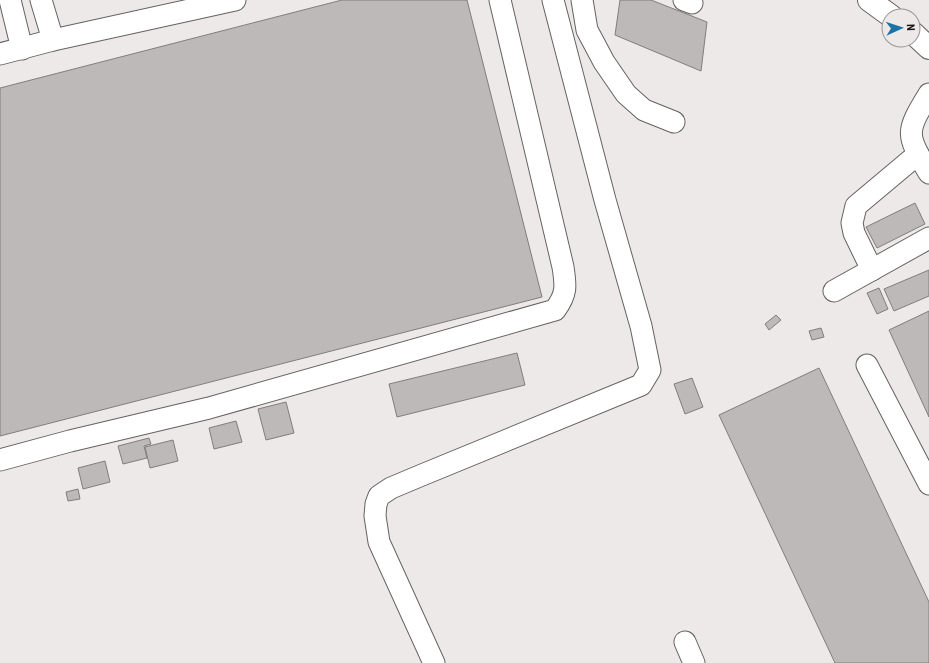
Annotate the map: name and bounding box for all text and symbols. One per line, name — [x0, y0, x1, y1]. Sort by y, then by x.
north arrow — [881, 8, 921, 48]
text: N — [904, 24, 917, 31]

